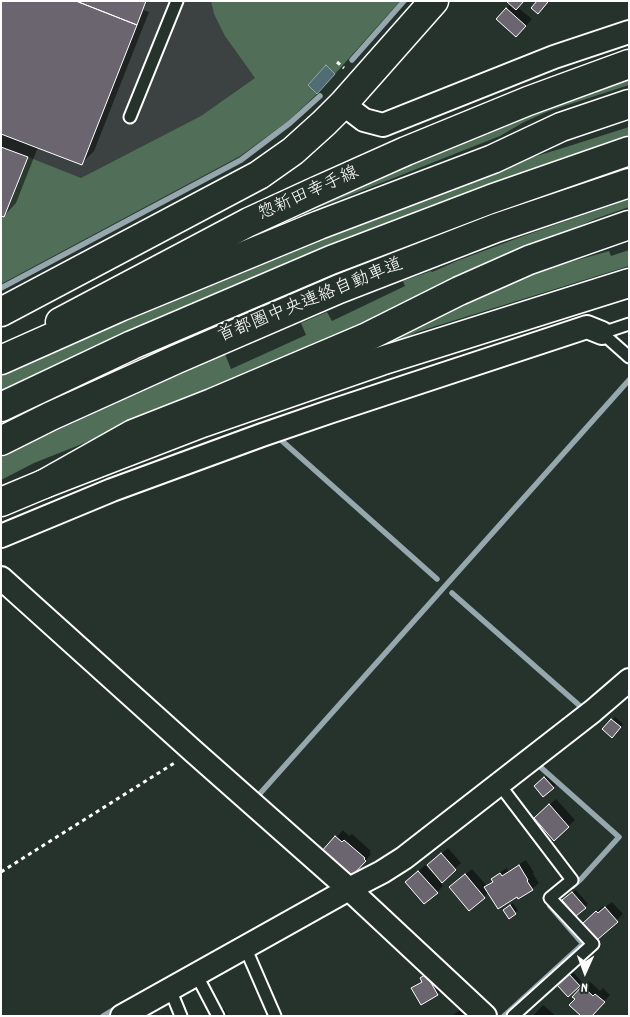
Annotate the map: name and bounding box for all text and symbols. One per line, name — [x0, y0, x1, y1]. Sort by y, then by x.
street label: 惣新田幸手線 — [255, 163, 363, 227]
street label: 首都圏中央連絡自動車道 — [215, 255, 407, 349]
north arrow — [560, 947, 610, 997]
text: N — [581, 977, 588, 997]

